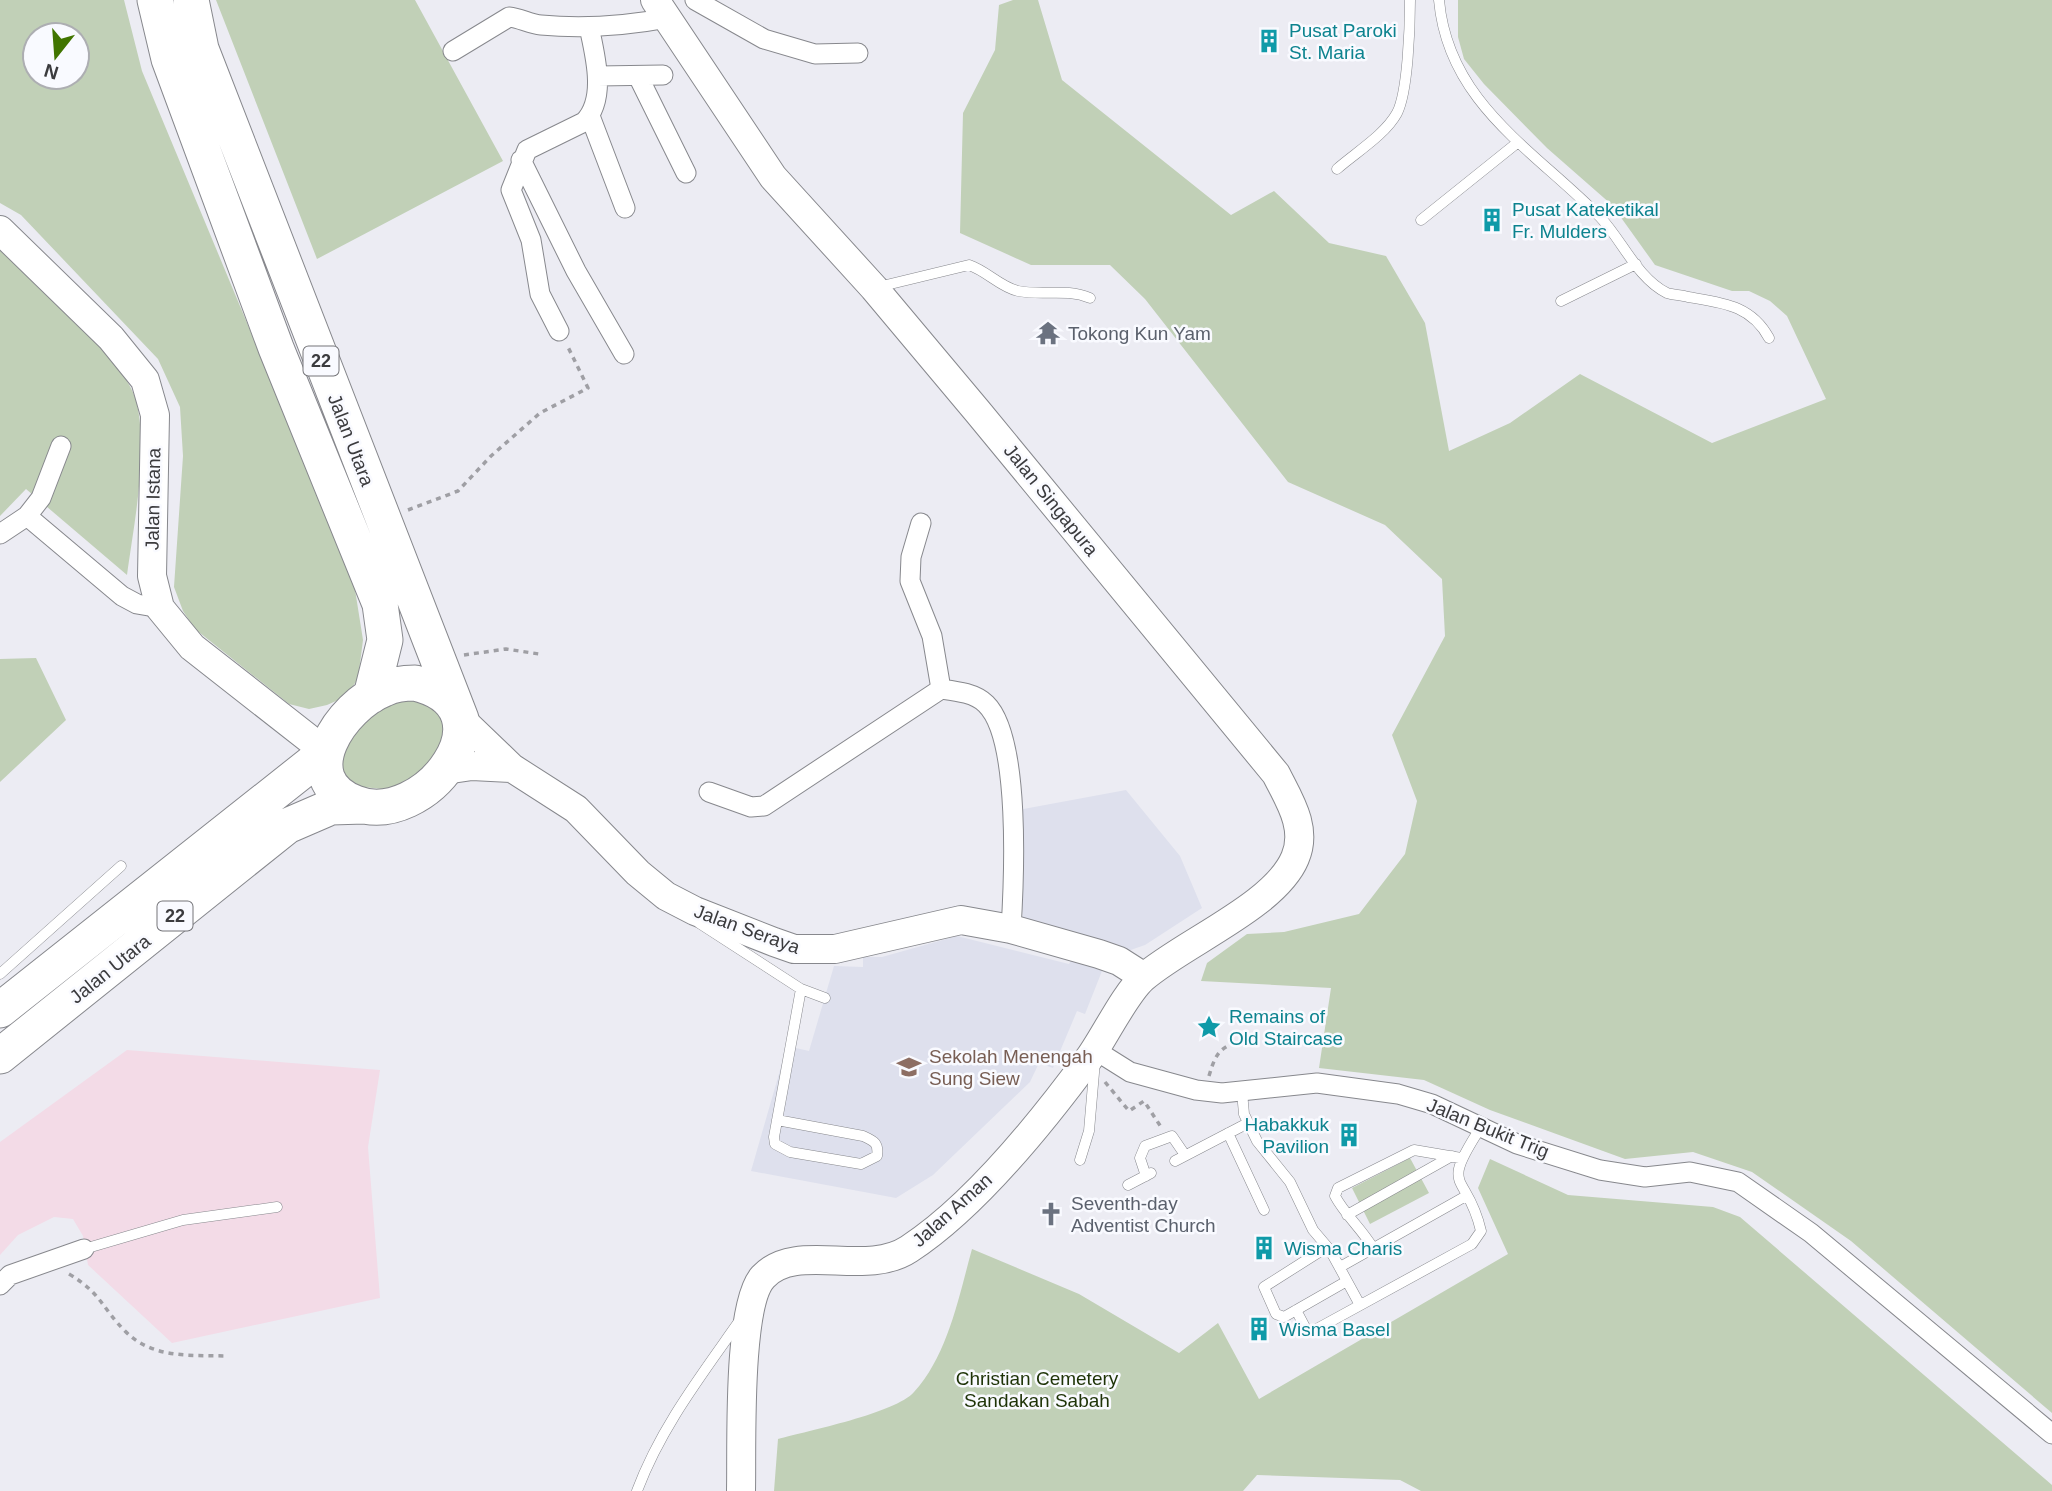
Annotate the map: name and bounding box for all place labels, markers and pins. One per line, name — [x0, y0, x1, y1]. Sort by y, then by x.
place label: Pusat Paroki St. Maria — [1289, 20, 1397, 63]
building icon: Pusat Paroki St. Maria — [1255, 27, 1283, 55]
place label: Pusat Kateketikal Fr. Mulders — [1512, 199, 1659, 242]
building icon: Pusat Kateketikal Fr. Mulders — [1478, 206, 1506, 234]
temple icon: Tokong Kun Yam — [1034, 319, 1062, 347]
place label: Tokong Kun Yam — [1068, 323, 1211, 344]
place label: Remains of Old Staircase — [1229, 1006, 1343, 1049]
place icon: Remains of Old Staircase — [1195, 1013, 1223, 1041]
place label: Sekolah Menengah Sung Siew — [929, 1046, 1093, 1089]
school or university icon: Sekolah Menengah Sung Siew — [895, 1053, 923, 1081]
place label: Habakkuk Pavilion — [1245, 1114, 1329, 1157]
building icon: Habakkuk Pavilion — [1335, 1121, 1363, 1149]
place label: Seventh-day Adventist Church — [1071, 1193, 1216, 1236]
church icon: Seventh-day Adventist Church — [1037, 1200, 1065, 1228]
building icon: Wisma Charis — [1250, 1234, 1278, 1262]
place label: Wisma Charis — [1284, 1238, 1402, 1259]
building icon: Wisma Basel — [1245, 1315, 1273, 1343]
place label: Wisma Basel — [1279, 1319, 1390, 1340]

